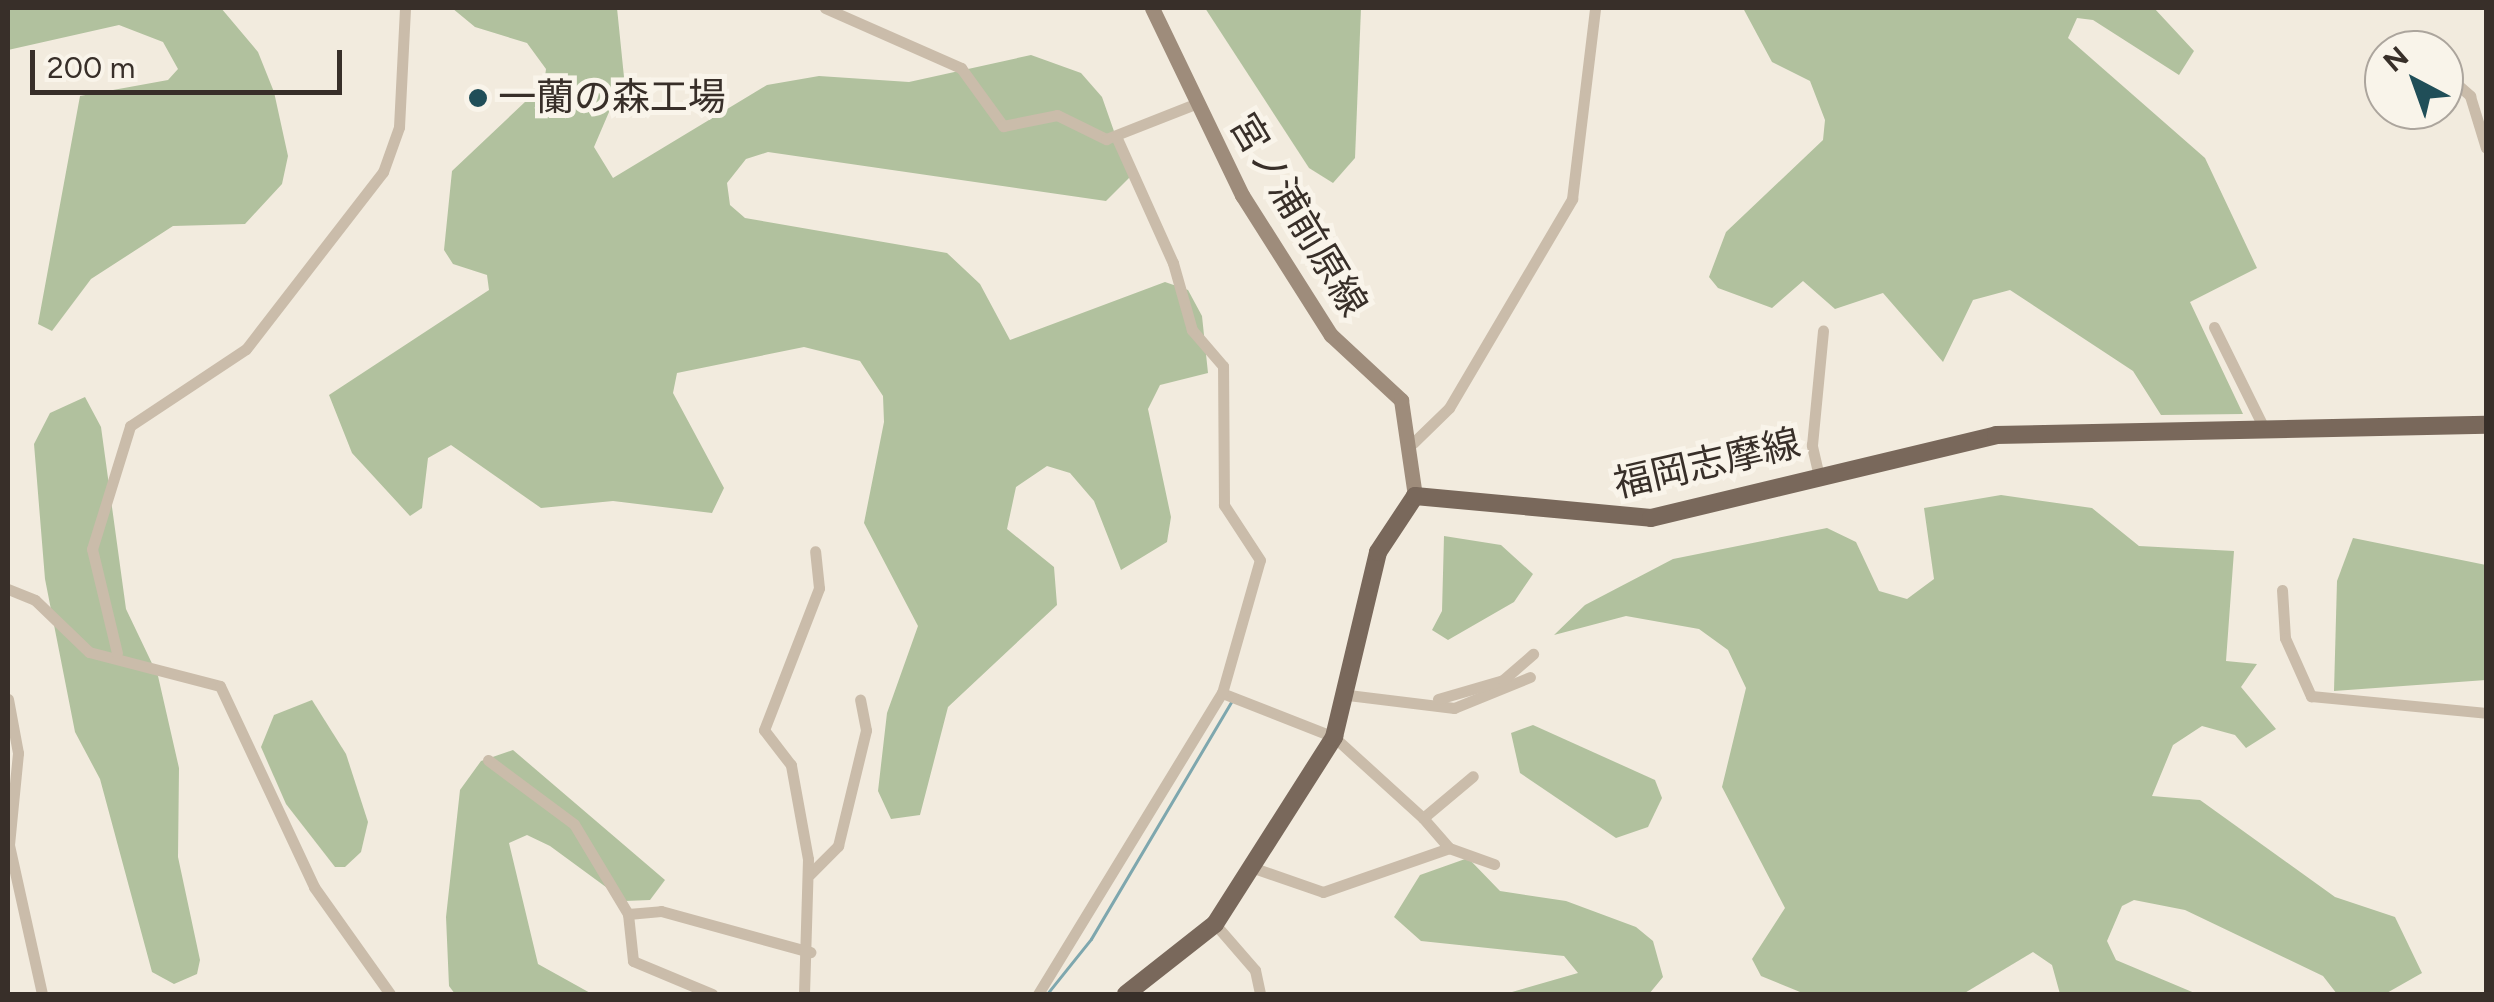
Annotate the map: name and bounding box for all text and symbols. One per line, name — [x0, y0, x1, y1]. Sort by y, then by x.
scale bar — [35, 30, 348, 92]
north arrow — [2364, 30, 2464, 130]
text: N — [2376, 39, 2415, 79]
text: 200 m — [47, 49, 135, 86]
place label: 一蘭の森工場 — [498, 75, 726, 121]
marker: 一蘭の森工場 — [467, 87, 489, 109]
street label: 宮ノ浦前原線 — [1220, 106, 1376, 324]
street label: 福岡志摩線 — [1609, 420, 1805, 508]

